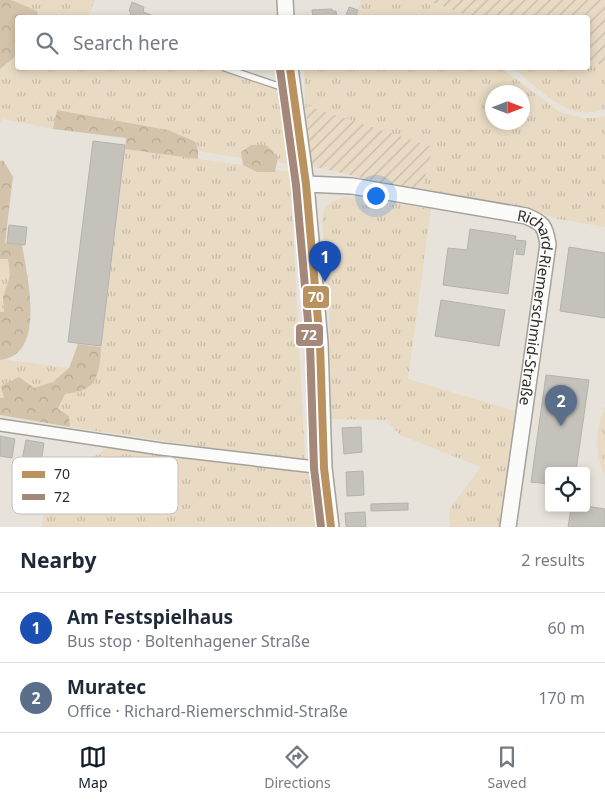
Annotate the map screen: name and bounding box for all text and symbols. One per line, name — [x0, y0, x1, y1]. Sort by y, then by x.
search box — [15, 15, 590, 70]
icon: search — [33, 29, 61, 57]
text: Search here — [73, 30, 179, 56]
north arrow — [485, 85, 530, 130]
your location — [363, 183, 389, 209]
text: Richard-Riemerschmid-Straße — [515, 205, 558, 407]
street label: Richard-Riemerschmid-Straße — [501, 208, 533, 418]
pin: 1 — [309, 241, 341, 282]
line badge: 70 — [302, 285, 330, 309]
text: 70 — [308, 287, 324, 306]
line badge: 72 — [295, 323, 324, 347]
text: 72 — [301, 325, 317, 344]
pin: 2 — [545, 385, 577, 426]
legend — [12, 457, 178, 514]
text: 70 — [54, 464, 70, 483]
map controls — [545, 467, 590, 512]
button: locate — [545, 467, 590, 512]
text: 72 — [54, 487, 70, 506]
text: Nearby — [20, 546, 96, 574]
text: 2 results — [521, 549, 585, 571]
text: Am Festspielhaus — [67, 604, 233, 630]
text: 1 — [31, 617, 41, 639]
text: 60 m — [548, 617, 585, 639]
text: Bus stop · Boltenhagener Straße — [67, 630, 310, 652]
text: Muratec — [67, 674, 146, 700]
text: 2 — [31, 687, 41, 709]
text: 170 m — [538, 687, 585, 709]
text: Office · Richard-Riemerschmid-Straße — [67, 700, 348, 722]
tab: Map — [78, 743, 108, 792]
tab: Directions — [264, 743, 331, 792]
tab: Saved — [487, 743, 527, 792]

